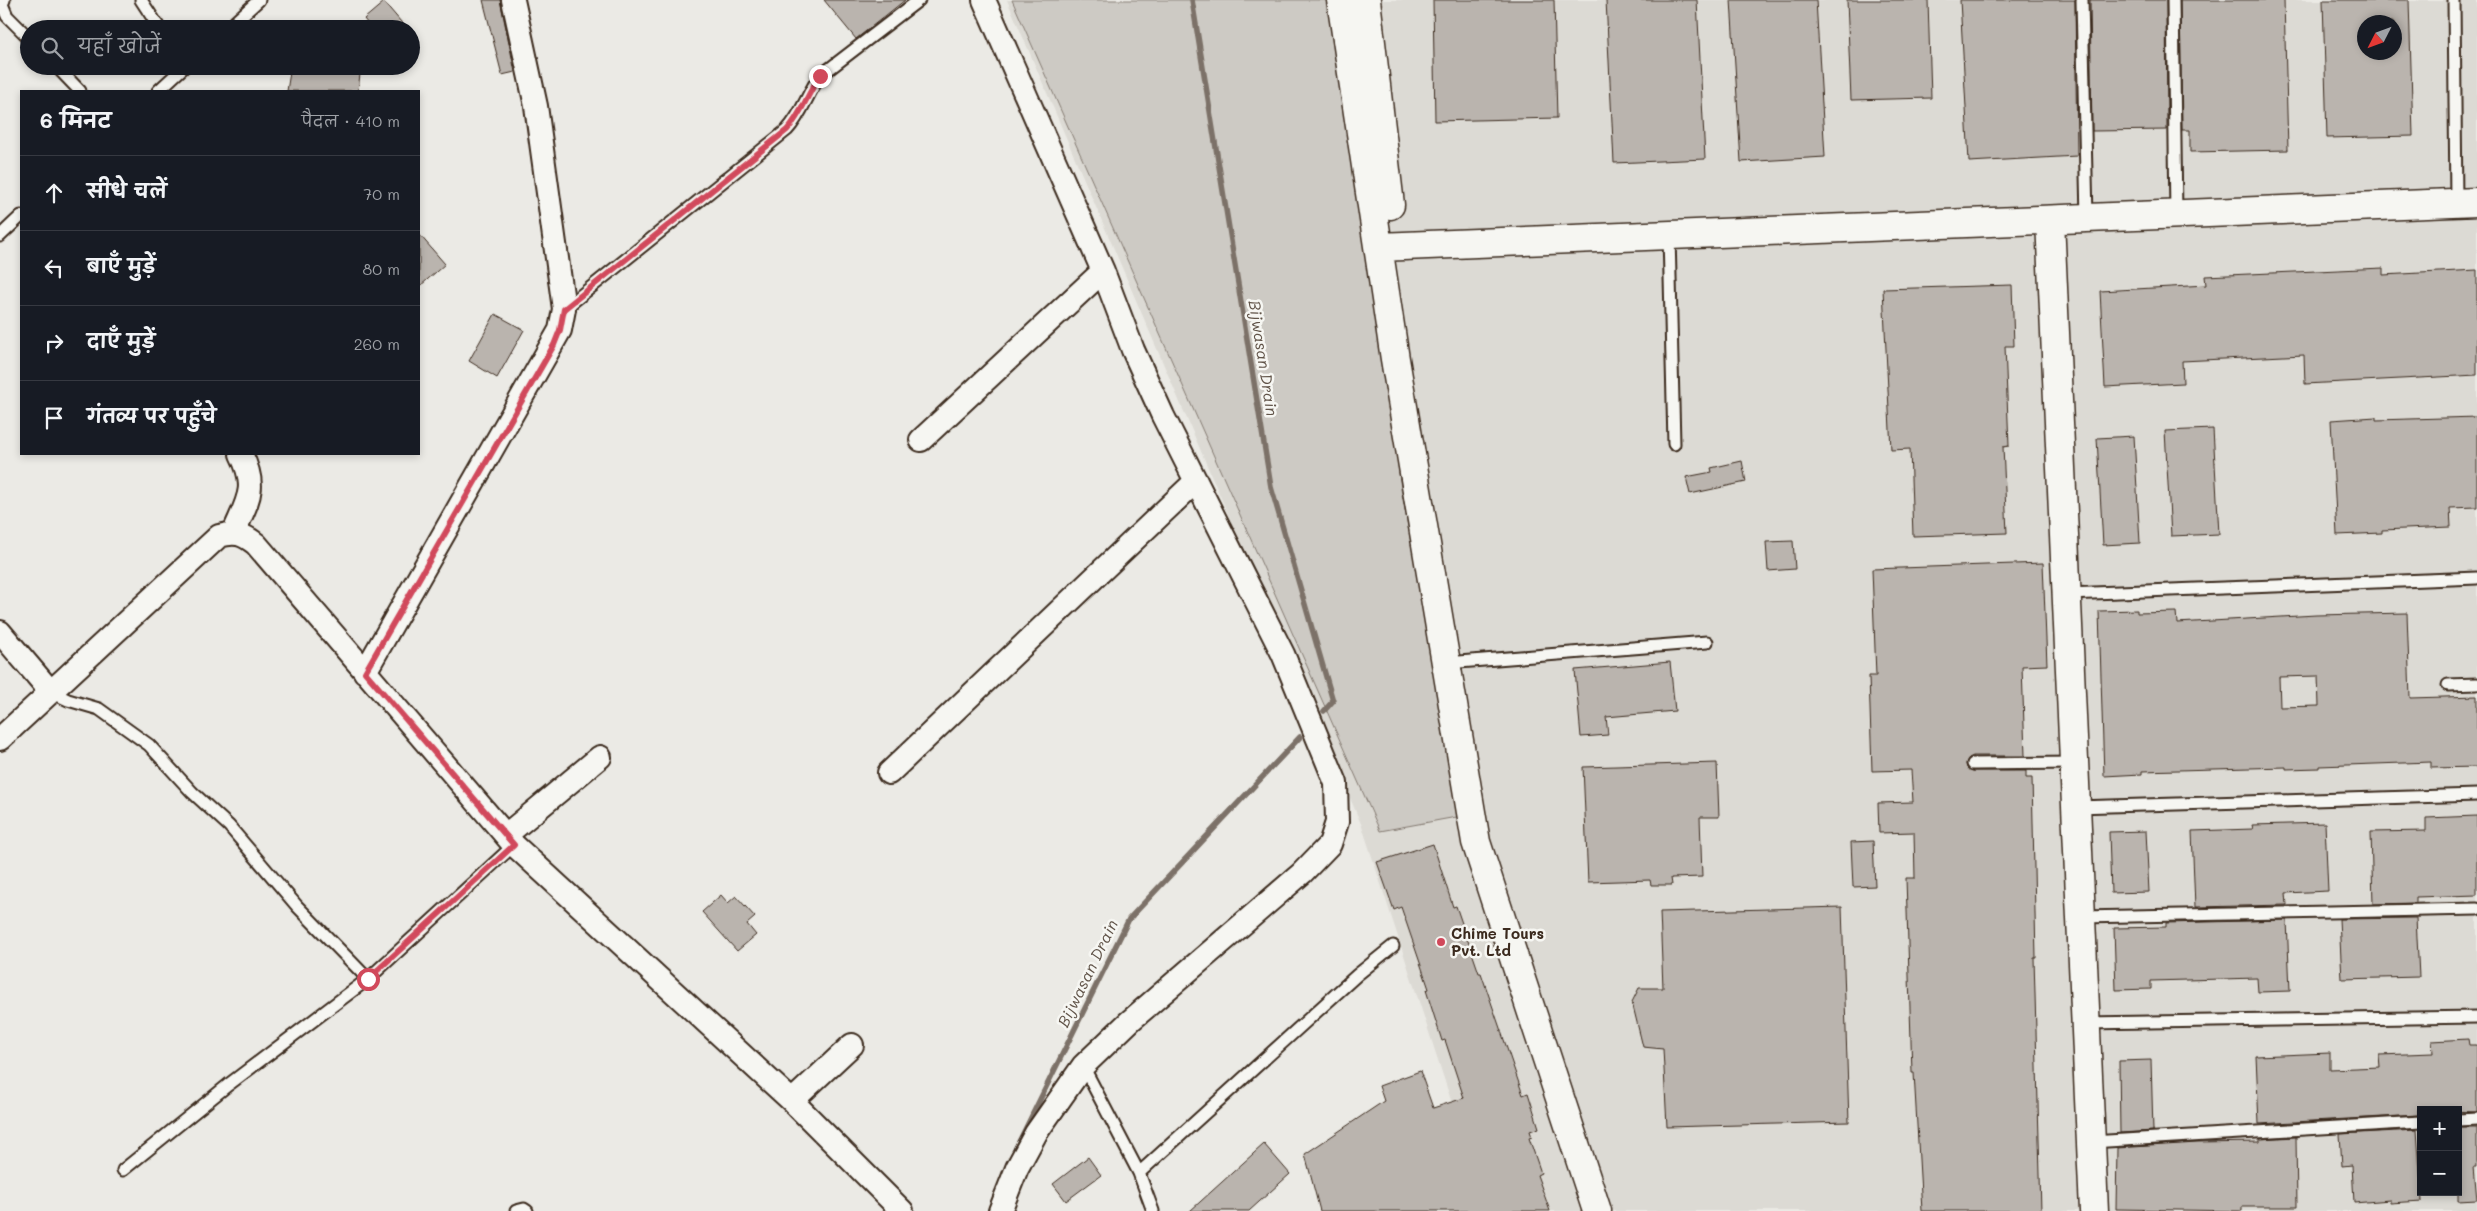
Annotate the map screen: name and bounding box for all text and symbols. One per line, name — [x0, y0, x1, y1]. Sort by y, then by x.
north arrow — [2357, 15, 2402, 60]
search box — [20, 20, 420, 75]
text: यहाँ खोजें — [78, 33, 161, 58]
icon: search — [38, 34, 66, 62]
route end — [809, 65, 832, 88]
text: 6 मिनट — [40, 106, 111, 133]
text: पैदल · 410 m — [301, 110, 400, 131]
text: सीधे चलें — [87, 178, 167, 203]
icon: ahead — [40, 179, 68, 207]
text: 70 m — [363, 183, 400, 204]
text: बाएँ मुड़ें — [87, 253, 156, 278]
icon: left — [40, 254, 68, 282]
text: 80 m — [363, 258, 400, 279]
water label: Bijwasan Drain — [1244, 299, 1284, 418]
text: दाएँ मुड़ें — [87, 328, 155, 353]
icon: right — [40, 329, 68, 357]
text: 260 m — [354, 333, 400, 354]
text: गंतव्य पर पहुँचे — [87, 403, 216, 428]
icon: arrive — [40, 404, 68, 432]
water label: Bijwasan Drain — [1052, 916, 1122, 1030]
place label: Chime Tours Pvt. Ltd — [1451, 923, 1544, 960]
marker: Chime Tours Pvt. Ltd — [1435, 936, 1447, 948]
route start — [357, 968, 380, 991]
map controls — [2417, 1106, 2462, 1196]
button: + — [2417, 1106, 2462, 1151]
button: − — [2417, 1151, 2462, 1196]

